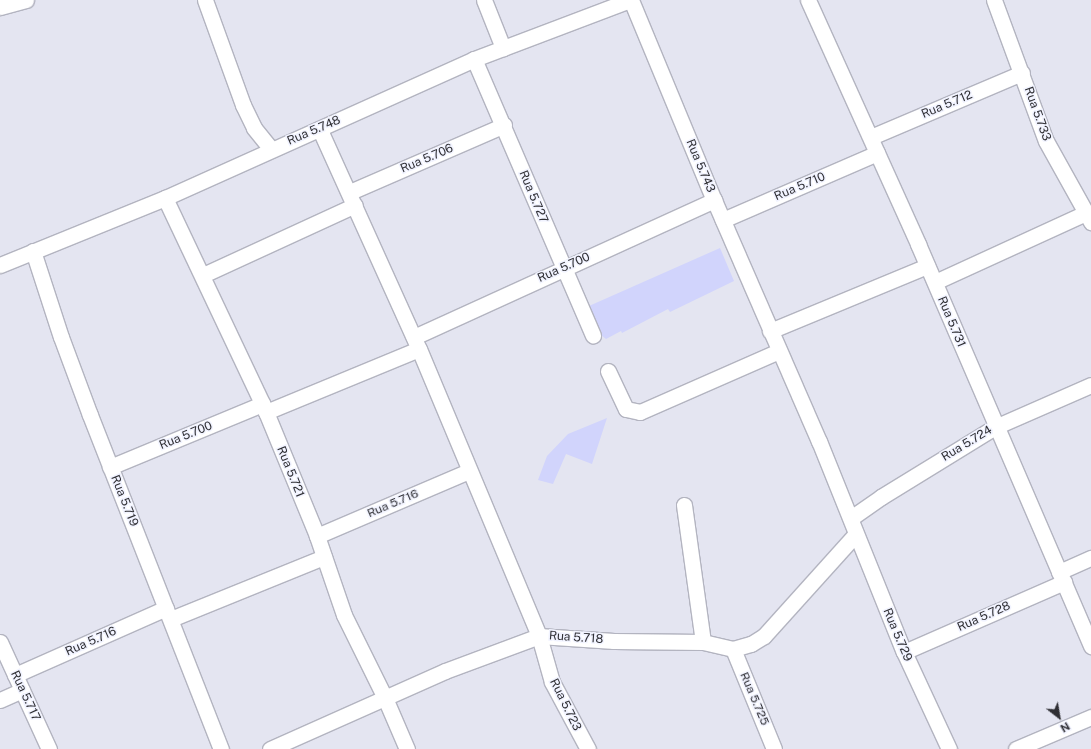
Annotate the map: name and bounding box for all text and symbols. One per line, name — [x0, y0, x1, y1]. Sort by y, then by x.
street label: Rua 5.733 — [1021, 85, 1053, 143]
street label: Rua 5.712 — [919, 88, 975, 122]
street label: Rua 5.748 — [285, 113, 343, 149]
street label: Rua 5.743 — [682, 137, 718, 195]
street label: Rua 5.706 — [398, 141, 456, 177]
street label: Rua 5.727 — [515, 168, 551, 226]
street label: Rua 5.710 — [772, 170, 828, 204]
street label: Rua 5.700 — [536, 250, 592, 286]
street label: Rua 5.731 — [934, 294, 968, 350]
street label: Rua 5.700 — [157, 419, 215, 453]
street label: Rua 5.724 — [939, 423, 995, 465]
street label: Rua 5.721 — [273, 444, 307, 500]
street label: Rua 5.719 — [107, 473, 141, 529]
street label: Rua 5.716 — [365, 487, 421, 521]
street label: Rua 5.728 — [955, 599, 1013, 635]
street label: Rua 5.729 — [879, 606, 915, 664]
street label: Rua 5.716 — [63, 624, 119, 660]
street label: Rua 5.718 — [548, 629, 604, 647]
street label: Rua 5.717 — [7, 669, 43, 723]
street label: Rua 5.725 — [736, 670, 772, 728]
street label: Rua 5.723 — [546, 677, 584, 733]
north arrow — [1039, 697, 1079, 737]
text: N — [1058, 720, 1072, 735]

